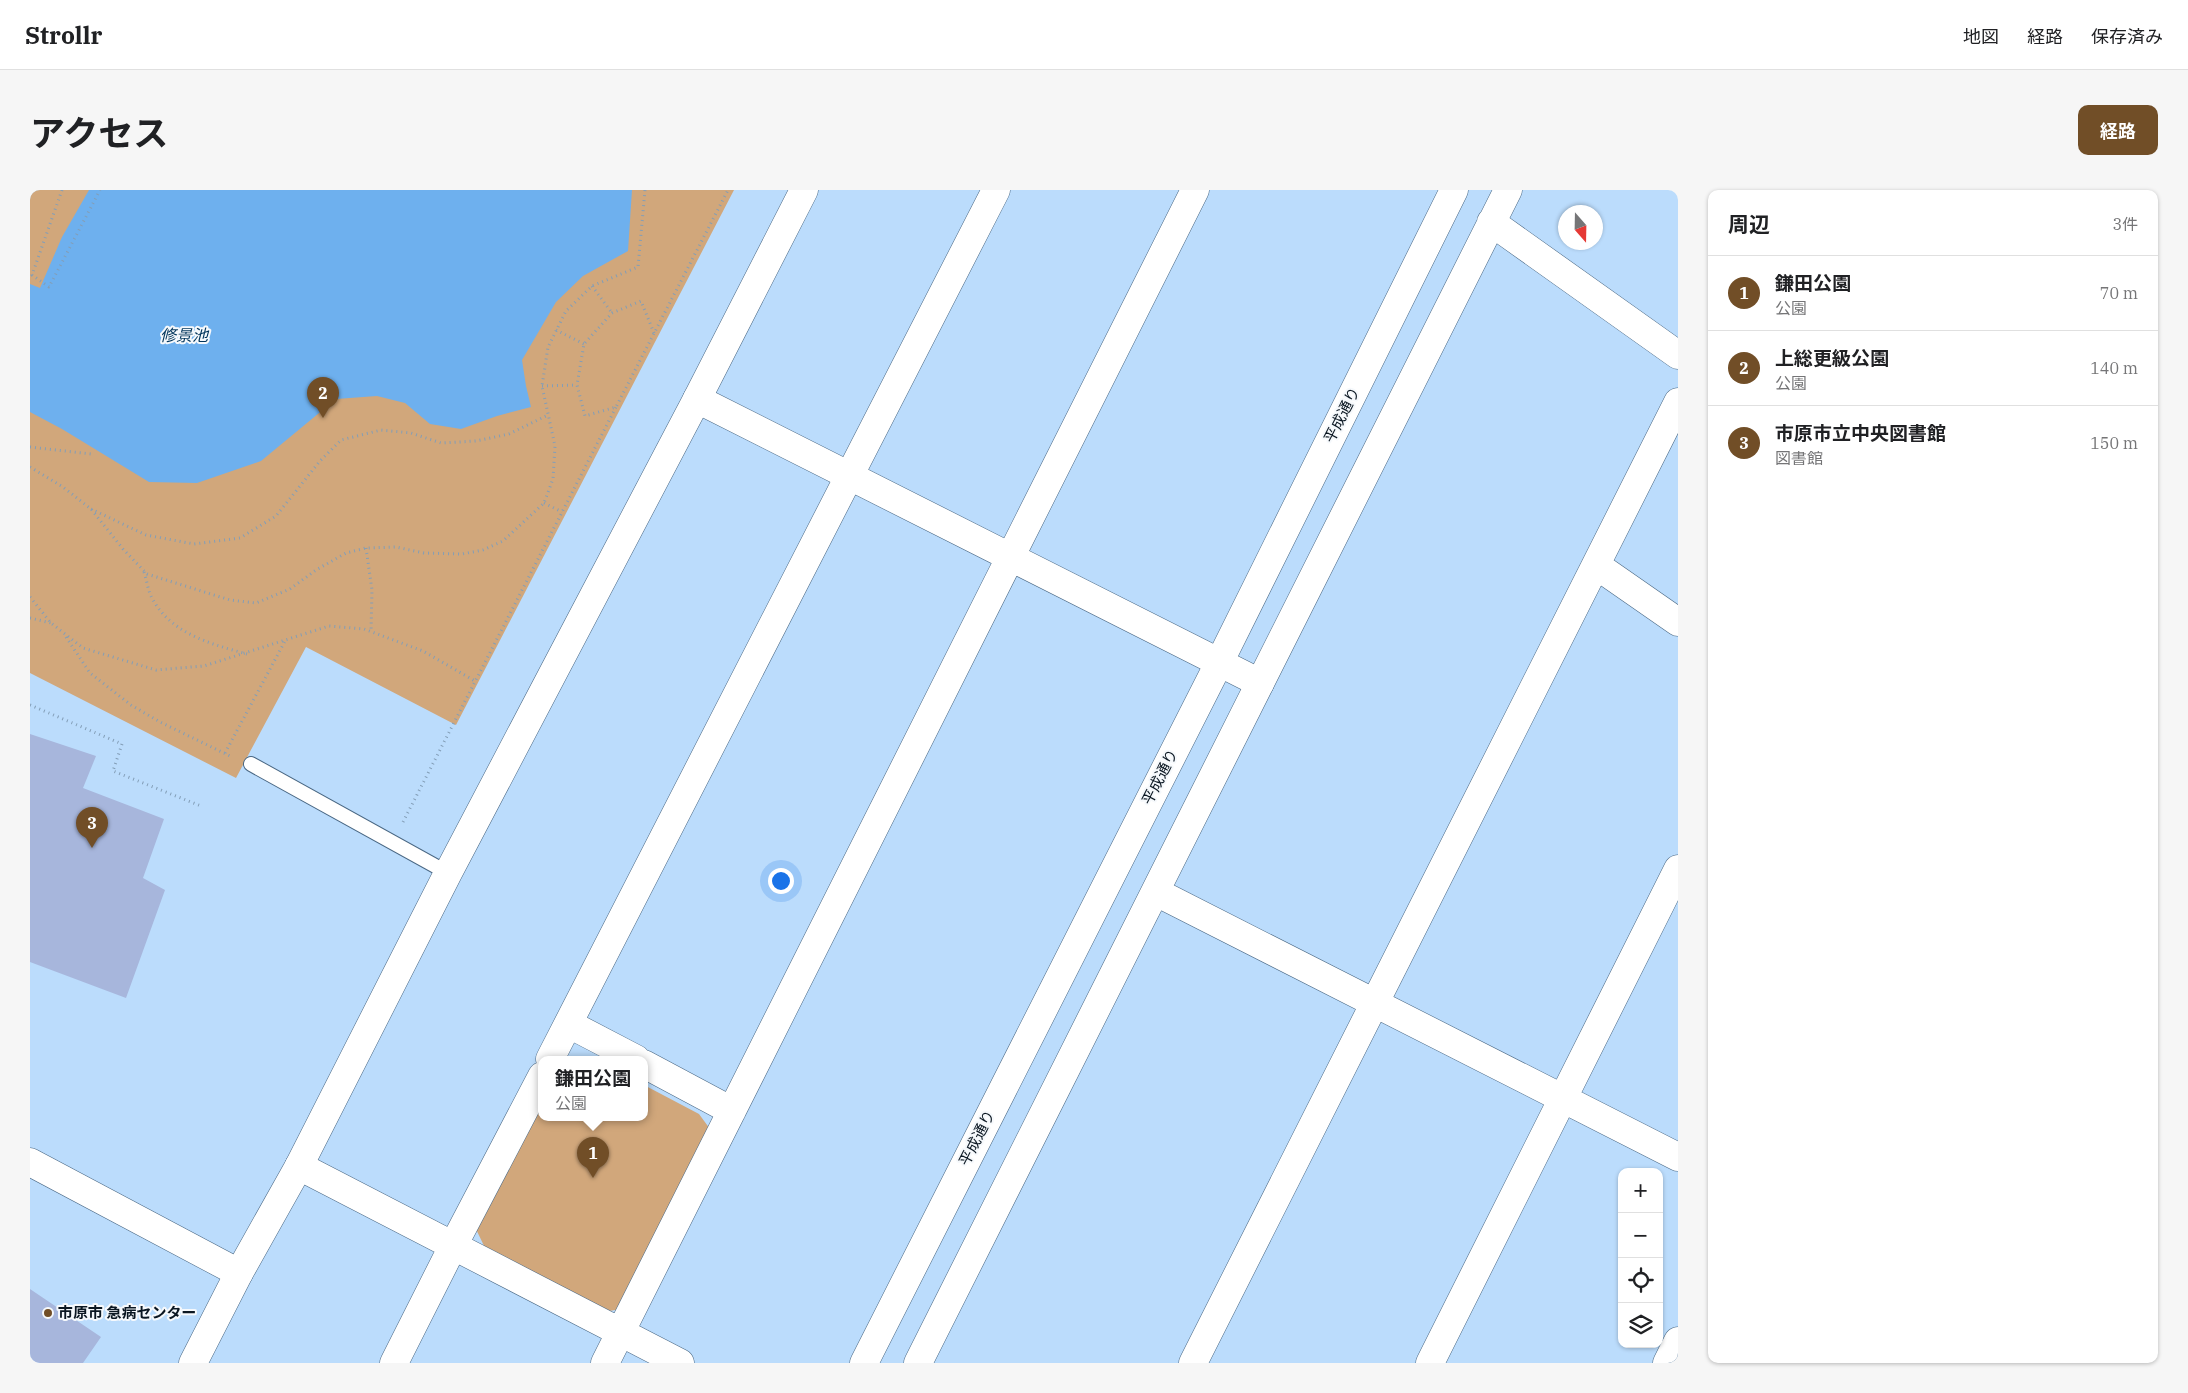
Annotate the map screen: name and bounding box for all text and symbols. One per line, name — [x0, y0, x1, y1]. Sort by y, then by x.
text: Strollr — [25, 19, 102, 51]
text: 地図 — [1963, 25, 1999, 48]
text: 経路 — [2027, 25, 2063, 48]
text: 保存済み — [2091, 25, 2163, 48]
button: 経路 — [2078, 105, 2158, 155]
text: アクセス — [30, 110, 168, 156]
north arrow — [1558, 205, 1603, 250]
text: 周辺 — [1728, 210, 1770, 238]
text: 3件 — [2112, 214, 2138, 234]
text: 鎌田公園 — [1775, 271, 1851, 295]
text: 1 — [1739, 283, 1749, 303]
text: 70 m — [2100, 283, 2138, 303]
text: 公園 — [1775, 298, 1807, 318]
water label: 修景池 — [160, 325, 210, 345]
text: 上総更級公園 — [1775, 346, 1889, 370]
text: 2 — [1739, 358, 1749, 378]
text: 140 m — [2090, 358, 2138, 378]
text: 公園 — [1775, 373, 1807, 393]
pin: 2 — [307, 377, 339, 418]
street label: 平成通り — [1319, 384, 1364, 446]
text: 市原市立中央図書館 — [1775, 421, 1946, 445]
text: 3 — [1739, 433, 1749, 453]
text: 150 m — [2090, 433, 2138, 453]
text: 図書館 — [1775, 448, 1823, 468]
street label: 平成通り — [1137, 746, 1182, 808]
pin: 3 — [76, 807, 108, 848]
your location — [768, 868, 794, 894]
popup — [538, 1056, 648, 1121]
text: 鎌田公園 — [555, 1066, 631, 1090]
text: 公園 — [555, 1093, 587, 1113]
street label: 平成通り — [954, 1107, 999, 1169]
pin: 1 — [577, 1137, 609, 1178]
map controls — [1618, 1168, 1663, 1348]
button: + — [1618, 1168, 1663, 1213]
button: − — [1618, 1213, 1663, 1258]
button: locate — [1618, 1258, 1663, 1303]
place label: 市原市 急病センター — [58, 1303, 196, 1322]
button: layers — [1618, 1303, 1663, 1348]
marker: 市原市 急病センター — [42, 1307, 54, 1319]

